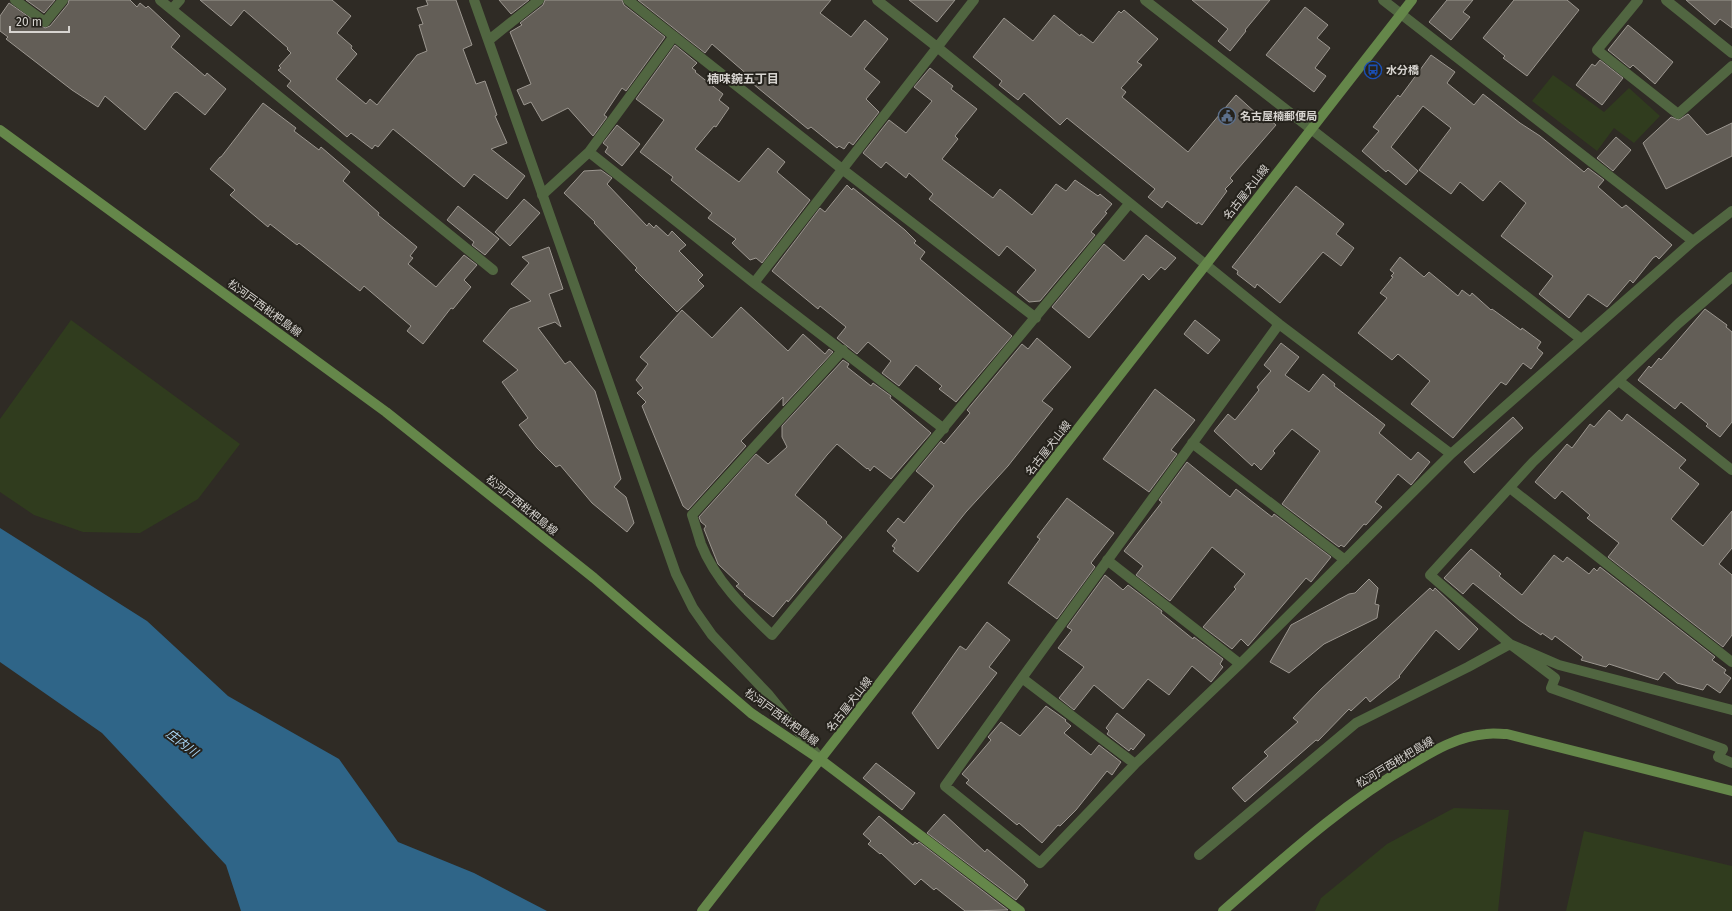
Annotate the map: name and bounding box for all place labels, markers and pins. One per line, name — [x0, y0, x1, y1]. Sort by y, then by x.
bus stop icon: 水分橋 — [1363, 60, 1383, 80]
place label: 水分橋 — [1386, 64, 1419, 77]
public building icon: 名古屋楠郵便局 — [1217, 106, 1237, 126]
place label: 名古屋楠郵便局 — [1240, 110, 1317, 123]

